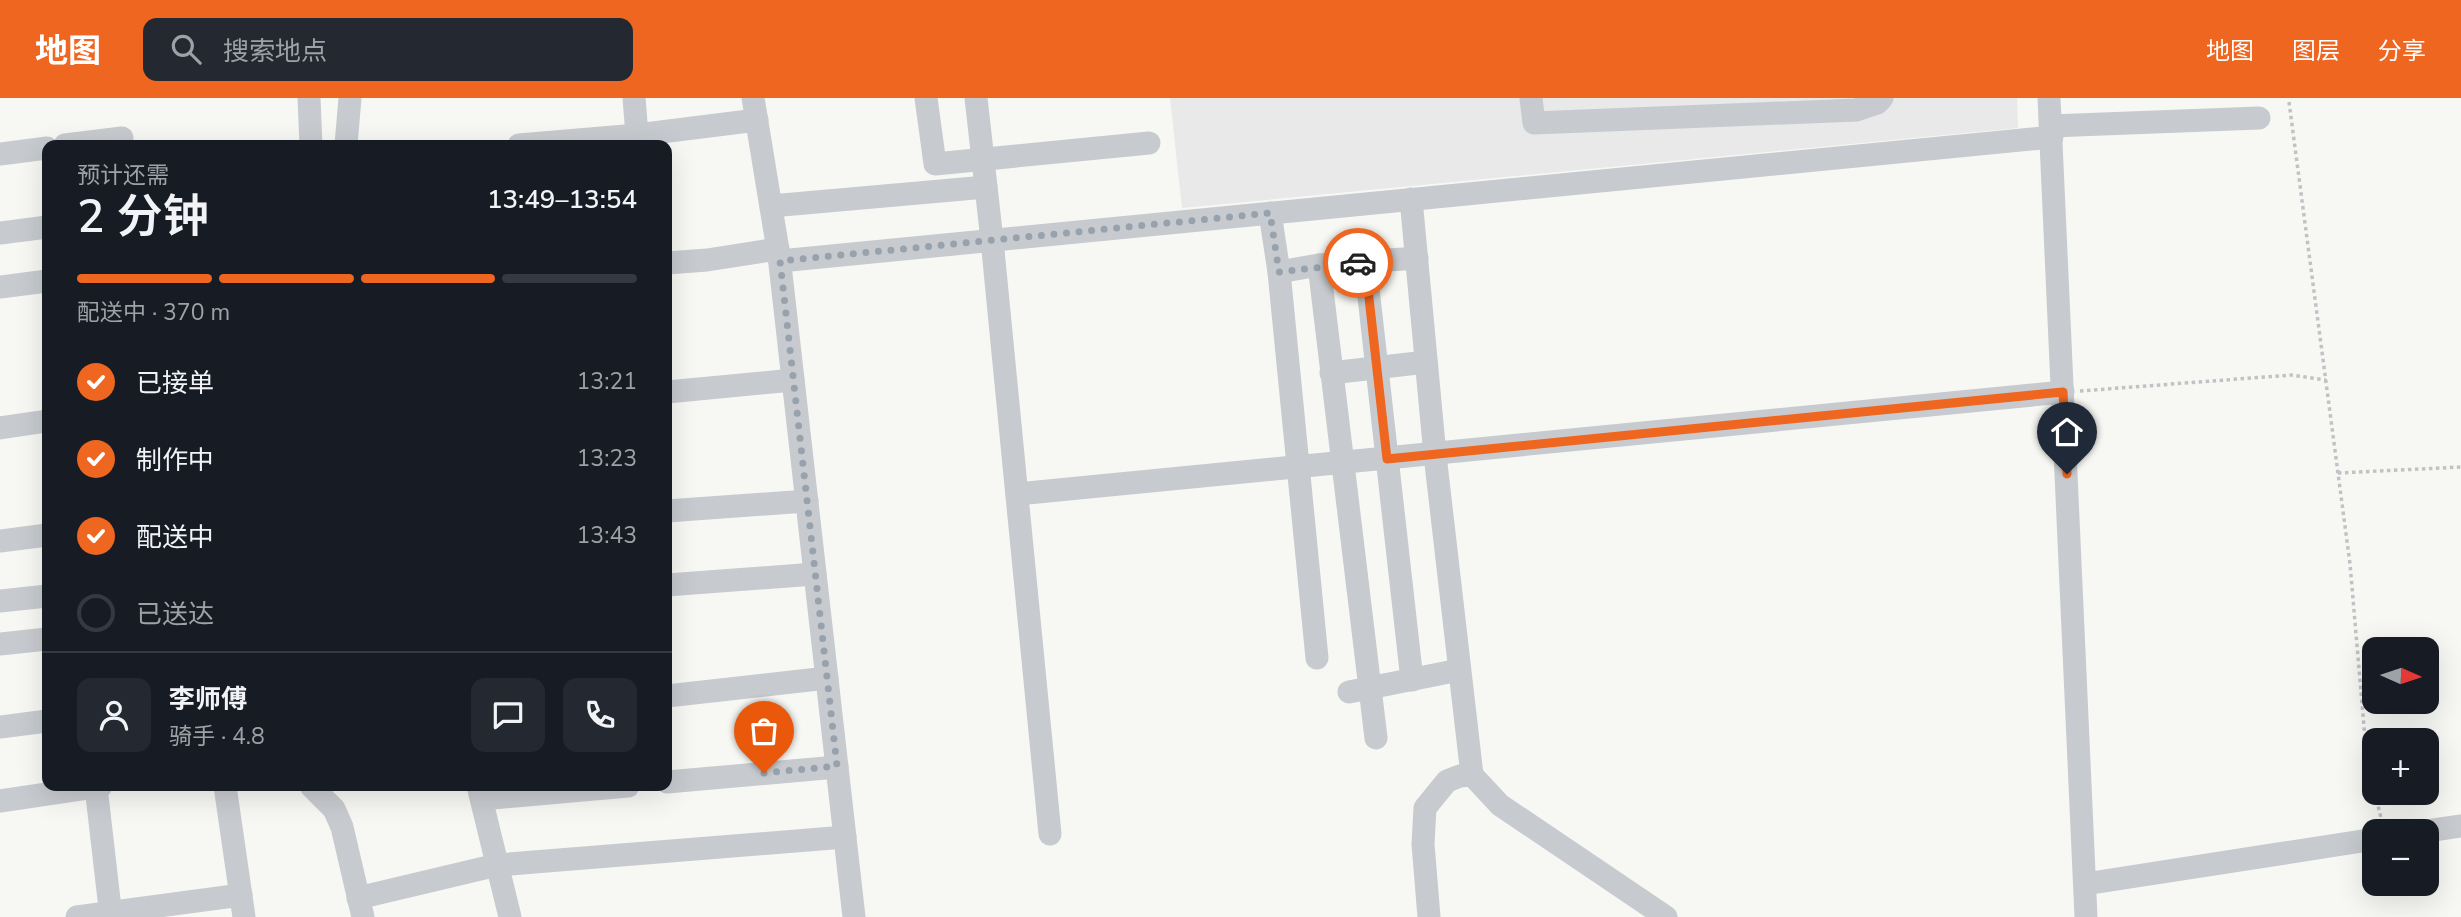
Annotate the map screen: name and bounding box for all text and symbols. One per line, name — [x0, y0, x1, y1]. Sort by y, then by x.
search box — [143, 18, 633, 81]
text: 地图 — [35, 29, 101, 74]
icon: search — [167, 30, 205, 68]
text: 搜索地点 — [223, 34, 327, 69]
text: 地图 — [2206, 35, 2254, 67]
text: 图层 — [2292, 35, 2340, 67]
text: 分享 — [2378, 35, 2426, 67]
text: 预计还需 — [77, 160, 169, 191]
text: 13:49–13:54 — [487, 182, 637, 217]
text: 2 分钟 — [77, 185, 209, 248]
courier — [1323, 228, 1393, 298]
icon: car — [1339, 244, 1377, 282]
text: 配送中 · 370 m — [77, 297, 230, 328]
icon: check — [77, 363, 115, 401]
text: 已接单 — [136, 366, 214, 401]
text: 13:21 — [577, 366, 637, 397]
pin — [2037, 402, 2097, 474]
icon: home — [2048, 413, 2086, 451]
icon: check — [77, 440, 115, 478]
text: 制作中 — [136, 443, 214, 478]
text: 13:23 — [577, 443, 637, 474]
icon: check — [77, 517, 115, 555]
text: 配送中 — [136, 520, 214, 555]
text: 13:43 — [577, 520, 637, 551]
text: 已送达 — [136, 597, 214, 632]
north arrow — [2362, 637, 2440, 714]
map controls — [2362, 637, 2439, 896]
button: person — [77, 678, 151, 752]
button: chat — [471, 678, 545, 752]
button: phone — [563, 678, 637, 752]
text: 李师傅 — [169, 682, 247, 717]
pin — [734, 701, 794, 773]
icon: bag — [745, 712, 783, 750]
text: 骑手 · 4.8 — [169, 721, 265, 752]
button: + — [2362, 728, 2439, 805]
button: − — [2362, 819, 2439, 896]

